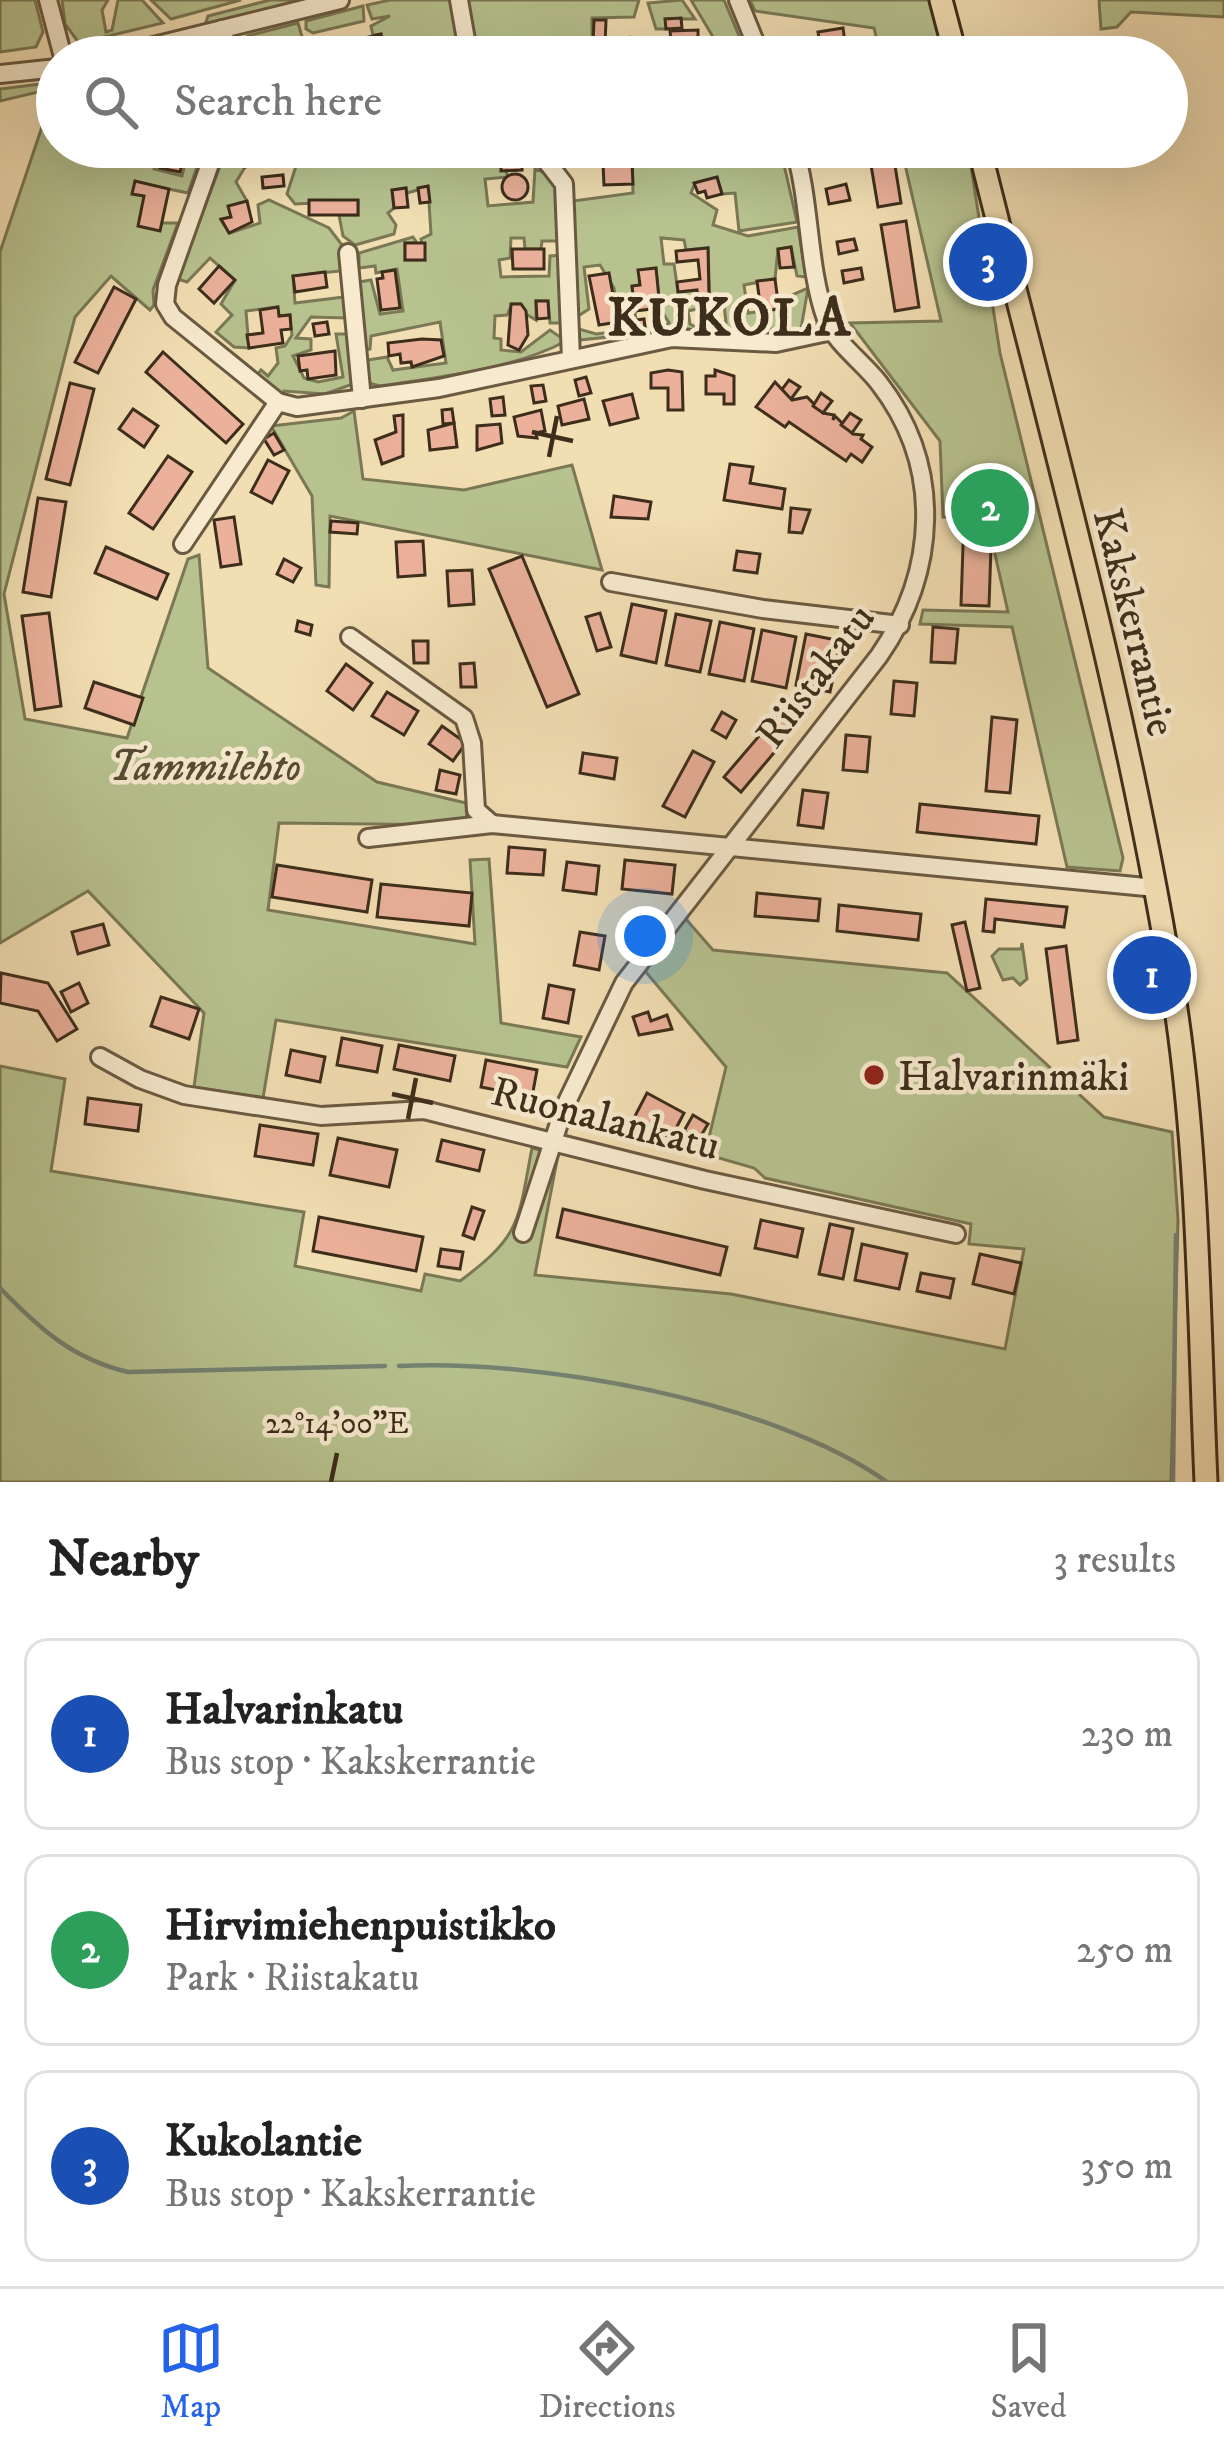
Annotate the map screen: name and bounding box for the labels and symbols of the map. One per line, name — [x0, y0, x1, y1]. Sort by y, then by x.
pin: 3 — [949, 217, 1027, 307]
district label: KUKOLA — [607, 286, 853, 353]
pin: 2 — [951, 463, 1029, 553]
street label: Kakskerrantie — [1080, 504, 1186, 742]
street label: Riistakatu — [745, 594, 888, 759]
park label: Tammilehto — [109, 742, 301, 794]
your location — [615, 906, 675, 966]
pin: 1 — [1113, 930, 1191, 1020]
place label: Halvarinmäki — [898, 1052, 1129, 1104]
marker: Halvarinmäki — [861, 1062, 887, 1088]
street label: Ruonalankatu — [486, 1066, 725, 1173]
text: 22°14'00"E — [265, 1406, 409, 1443]

